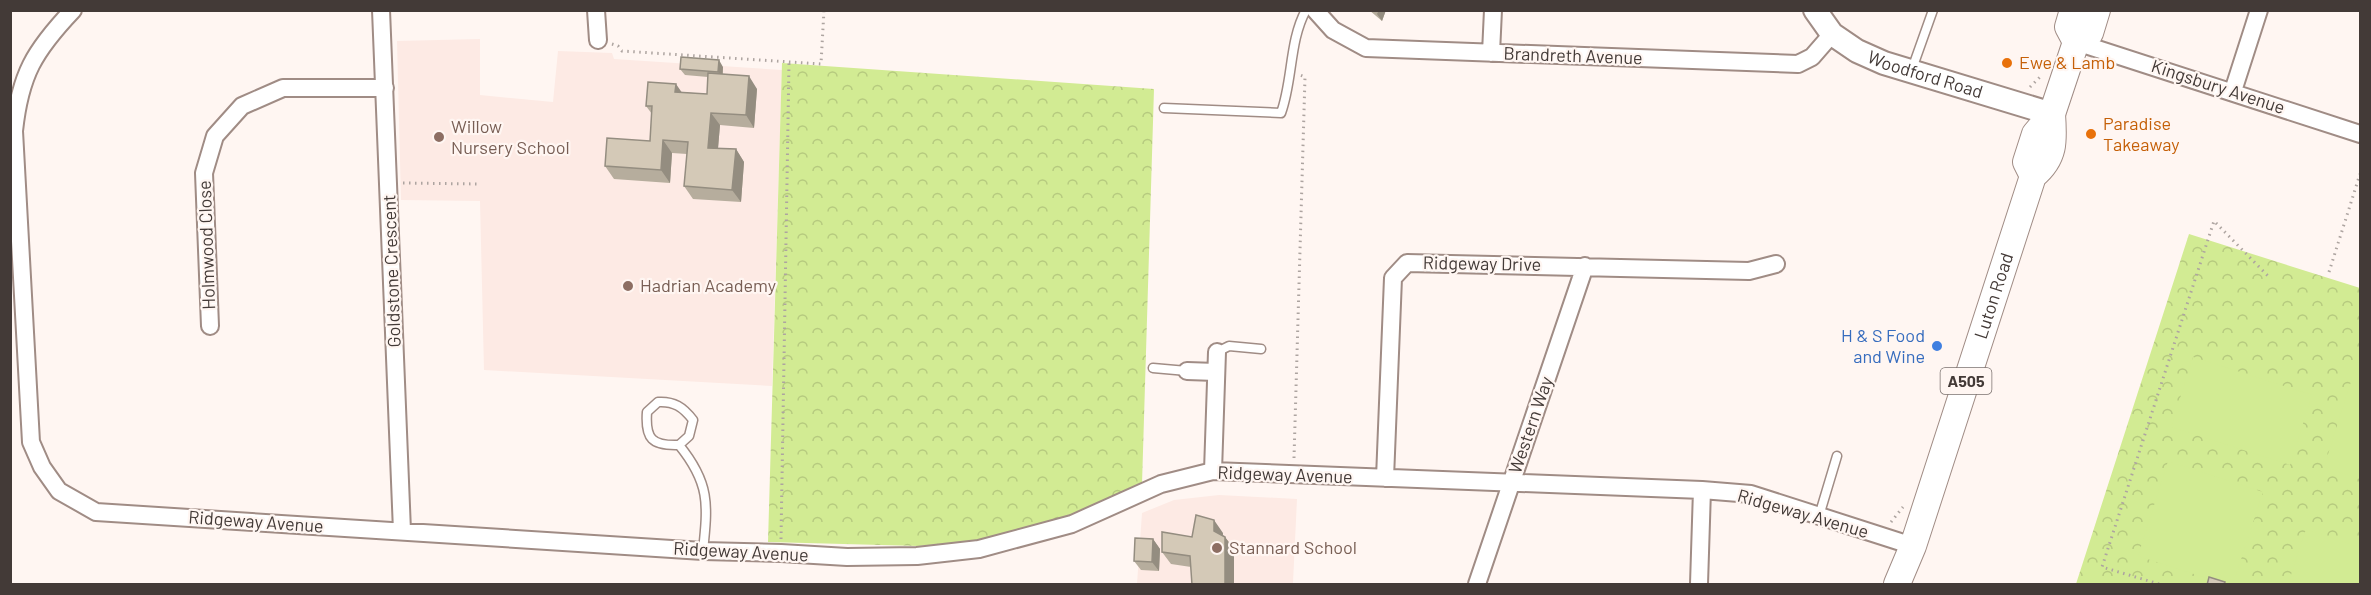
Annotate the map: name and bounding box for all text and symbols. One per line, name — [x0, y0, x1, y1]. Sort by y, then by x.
street label: Brandreth Avenue — [1503, 42, 1643, 68]
street label: Woodford Road — [1864, 45, 1986, 102]
place label: Ewe & Lamb — [2019, 51, 2115, 73]
street label: Kingsbury Avenue — [2149, 54, 2288, 118]
marker: Ewe & Lamb — [2000, 56, 2014, 70]
place label: Paradise Takeaway — [2103, 112, 2180, 155]
place label: Willow Nursery School — [451, 115, 570, 158]
marker: Paradise Takeaway — [2084, 127, 2098, 141]
marker: Willow Nursery School — [432, 130, 446, 144]
street label: Holmwood Close — [193, 180, 219, 310]
street label: Goldstone Crescent — [377, 194, 405, 348]
street label: Luton Road — [1969, 250, 2017, 342]
street label: Ridgeway Drive — [1423, 251, 1541, 275]
place label: Hadrian Academy — [640, 274, 776, 296]
marker: Hadrian Academy — [621, 279, 635, 293]
place label: H & S Food and Wine — [1841, 324, 1925, 367]
marker: H & S Food and Wine — [1930, 339, 1944, 353]
road number: A505 — [1940, 368, 1992, 394]
street label: Western Way — [1503, 373, 1557, 476]
street label: Ridgeway Avenue — [1217, 461, 1353, 487]
street label: Ridgeway Avenue — [1735, 484, 1871, 542]
street label: Ridgeway Avenue — [188, 505, 324, 537]
street label: Ridgeway Avenue — [673, 536, 809, 566]
place label: Stannard School — [1229, 536, 1357, 558]
marker: Stannard School — [1210, 541, 1224, 555]

